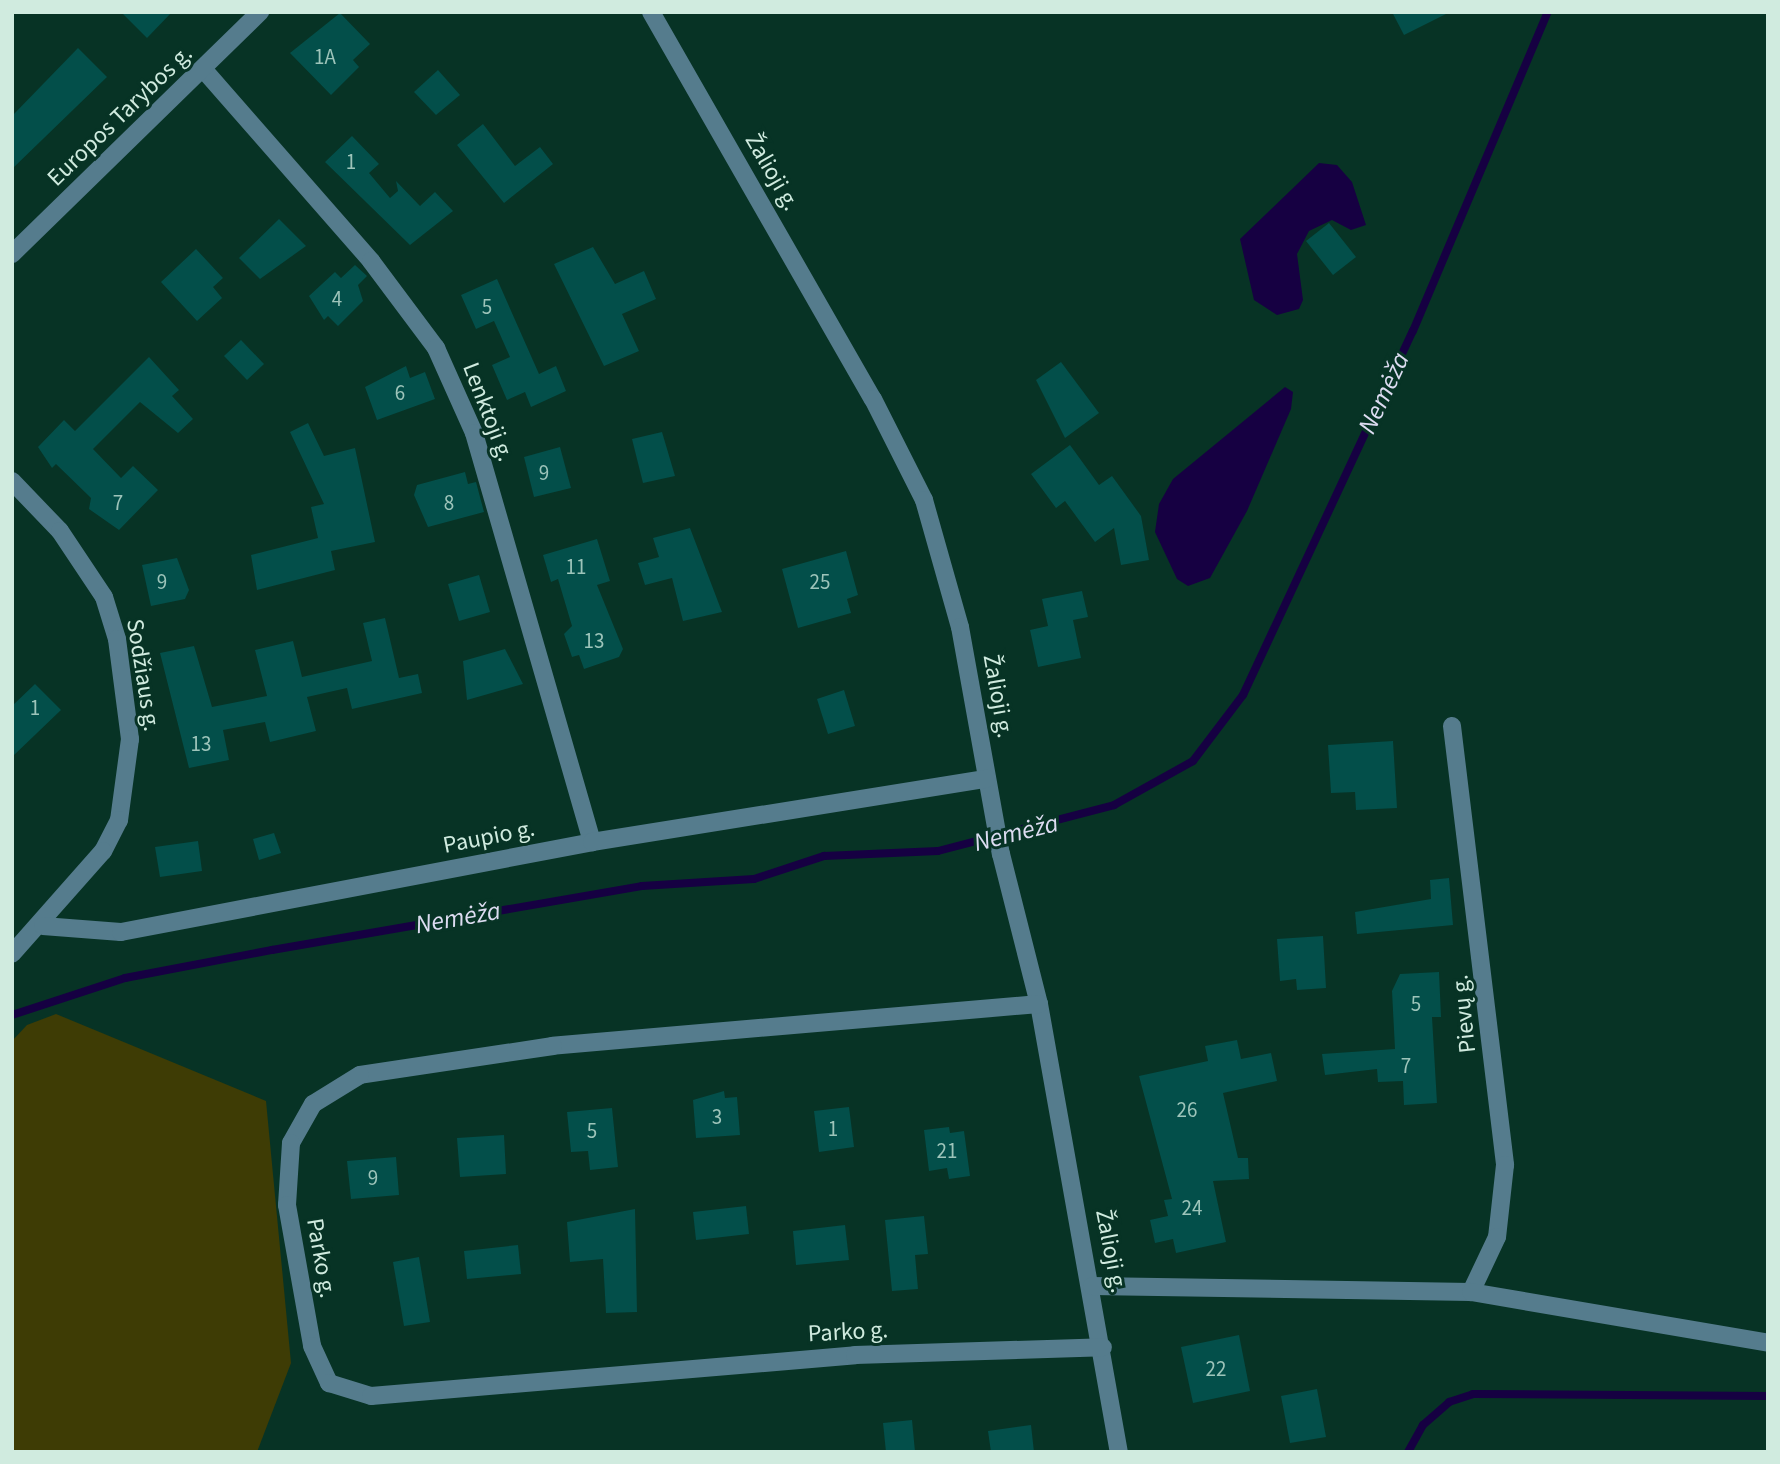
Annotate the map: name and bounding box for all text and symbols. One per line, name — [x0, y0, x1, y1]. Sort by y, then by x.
street label: Europos Tarybos g. — [41, 39, 199, 193]
house number: 1A — [314, 44, 336, 70]
street label: Žalioji g. — [738, 128, 806, 216]
house number: 1 — [346, 149, 356, 175]
house number: 4 — [332, 286, 342, 312]
house number: 5 — [482, 294, 492, 320]
water label: Nemėža — [1352, 347, 1416, 439]
street label: Lenktoji g. — [456, 359, 520, 465]
house number: 6 — [395, 380, 405, 406]
house number: 9 — [539, 460, 549, 486]
house number: 7 — [113, 490, 123, 516]
house number: 8 — [444, 490, 454, 516]
house number: 11 — [566, 554, 586, 580]
house number: 9 — [157, 569, 167, 595]
house number: 25 — [810, 569, 830, 595]
street label: Sodžiaus g. — [120, 617, 166, 733]
house number: 13 — [584, 628, 604, 654]
street label: Žalioji g. — [976, 652, 1020, 740]
house number: 1 — [30, 695, 40, 721]
house number: 13 — [191, 731, 211, 757]
water label: Nemėža — [970, 807, 1062, 859]
street label: Paupio g. — [441, 814, 537, 860]
water label: Nemėža — [413, 895, 503, 941]
street label: Pievų g. — [1446, 973, 1482, 1055]
house number: 5 — [1411, 991, 1421, 1017]
house number: 7 — [1401, 1053, 1411, 1079]
house number: 26 — [1177, 1097, 1197, 1123]
house number: 3 — [712, 1104, 722, 1130]
house number: 1 — [828, 1116, 838, 1142]
house number: 5 — [587, 1118, 597, 1144]
house number: 21 — [937, 1138, 957, 1164]
house number: 9 — [368, 1165, 378, 1191]
house number: 24 — [1182, 1195, 1202, 1221]
street label: Žalioji g. — [1089, 1207, 1133, 1295]
street label: Parko g. — [300, 1216, 342, 1300]
street label: Parko g. — [807, 1316, 889, 1348]
house number: 22 — [1206, 1356, 1226, 1382]

